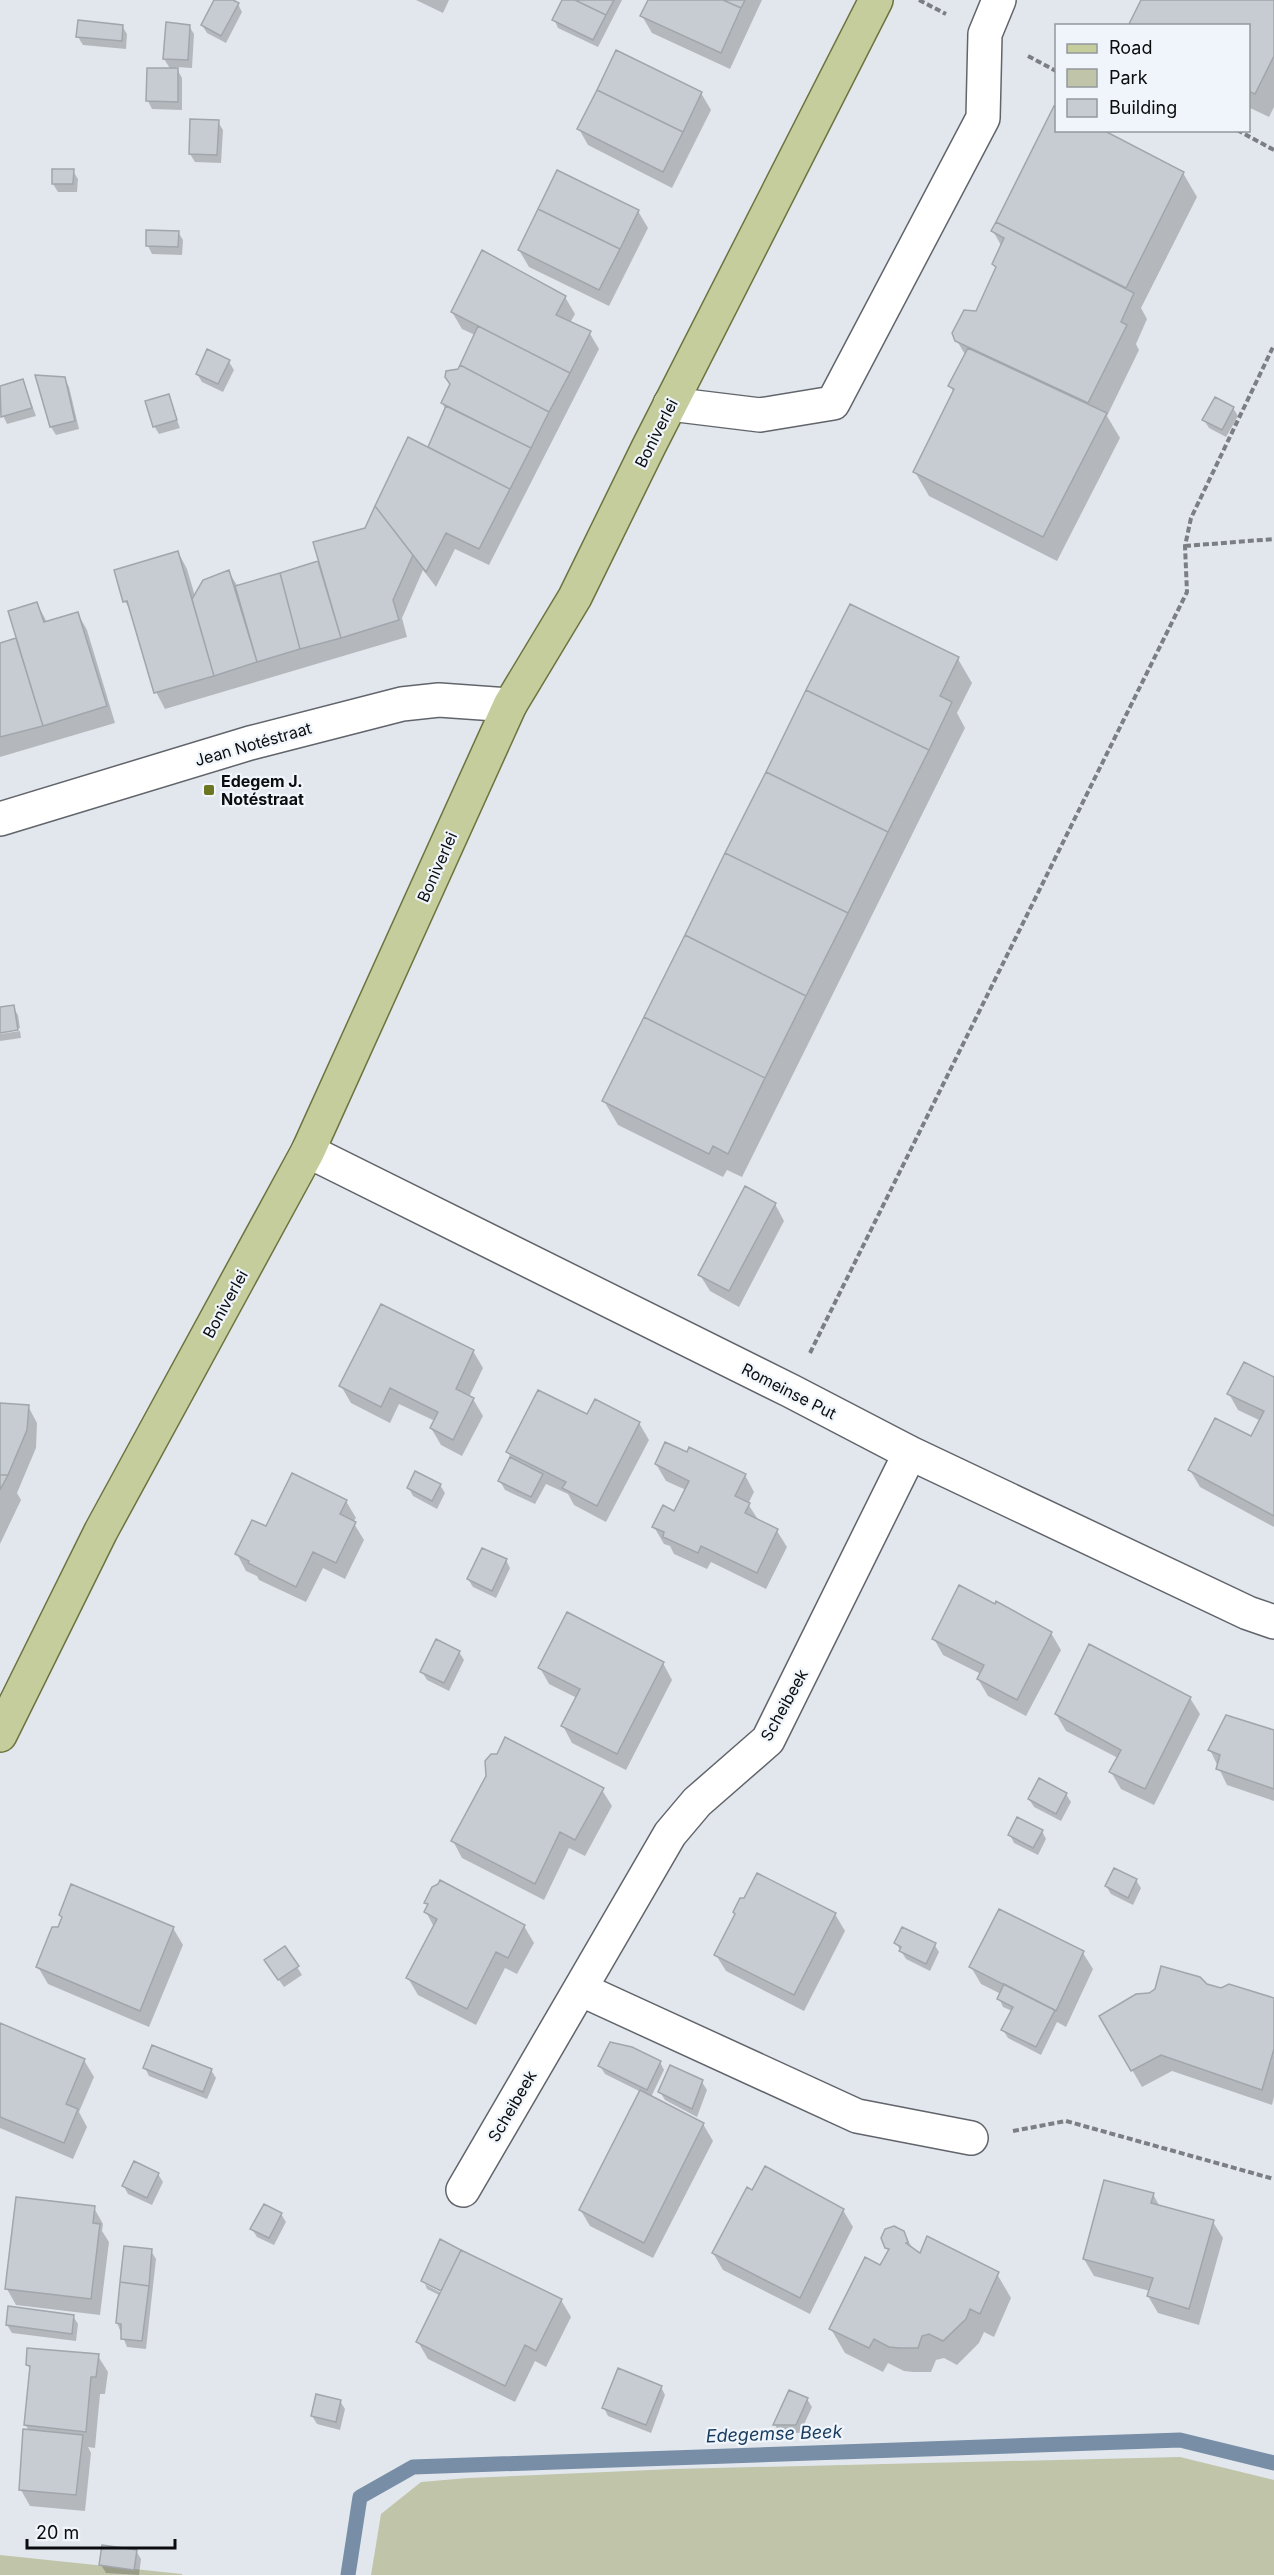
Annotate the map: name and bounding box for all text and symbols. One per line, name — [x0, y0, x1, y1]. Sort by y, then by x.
legend — [1055, 24, 1250, 132]
text: Road — [1109, 37, 1152, 58]
text: Park — [1109, 67, 1148, 88]
text: Building — [1109, 97, 1177, 118]
street label: Boniverlei — [630, 395, 682, 471]
street label: Jean Notéstraat — [192, 718, 314, 770]
place label: Edegem J. Notéstraat — [221, 771, 304, 809]
marker: Edegem J. Notéstraat — [202, 783, 216, 797]
street label: Boniverlei — [413, 829, 461, 905]
street label: Boniverlei — [198, 1266, 252, 1342]
street label: Romeinse Put — [738, 1359, 840, 1423]
street label: Scheibeek — [756, 1665, 812, 1745]
street label: Scheibeek — [484, 2066, 541, 2145]
water label: Edegemse Beek — [705, 2421, 844, 2446]
scale bar — [27, 2512, 176, 2550]
text: 20 m — [36, 2522, 79, 2543]

